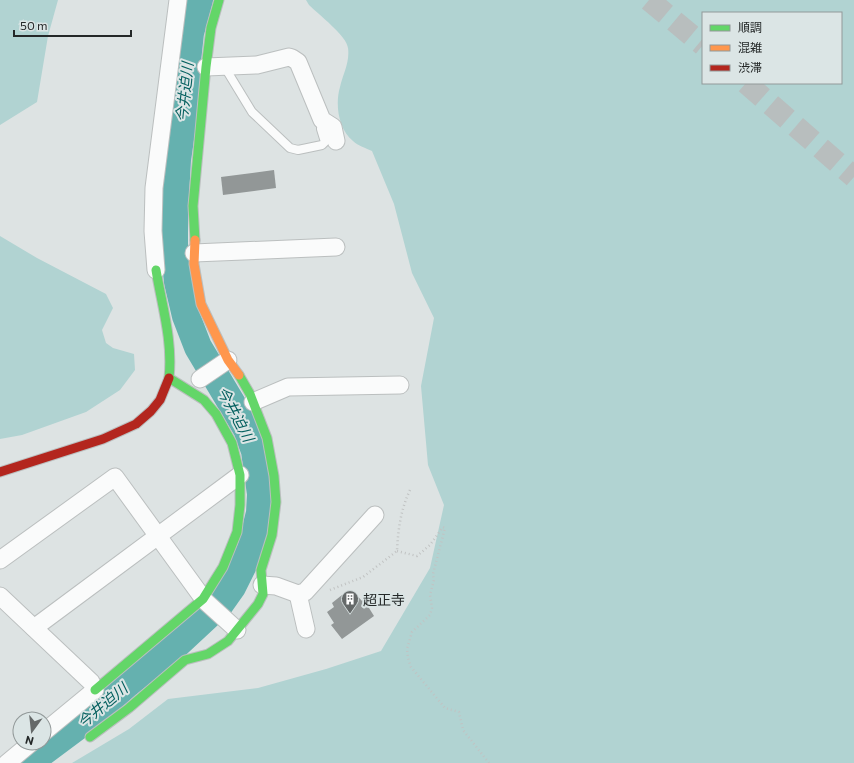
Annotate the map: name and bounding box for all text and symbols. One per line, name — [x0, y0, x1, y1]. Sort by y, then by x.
scale bar — [14, 12, 131, 38]
legend — [702, 12, 842, 84]
text: 50 m — [20, 18, 48, 32]
text: 順調 — [738, 20, 762, 34]
text: 混雑 — [738, 40, 762, 54]
water label: 今井迫川 — [172, 59, 196, 123]
text: 渋滞 — [738, 60, 762, 74]
water label: 今井迫川 — [214, 383, 259, 446]
building icon: 超正寺 — [340, 589, 360, 614]
place label: 超正寺 — [363, 591, 405, 608]
water label: 今井迫川 — [73, 678, 132, 731]
north arrow — [12, 711, 52, 751]
text: N — [24, 734, 35, 748]

